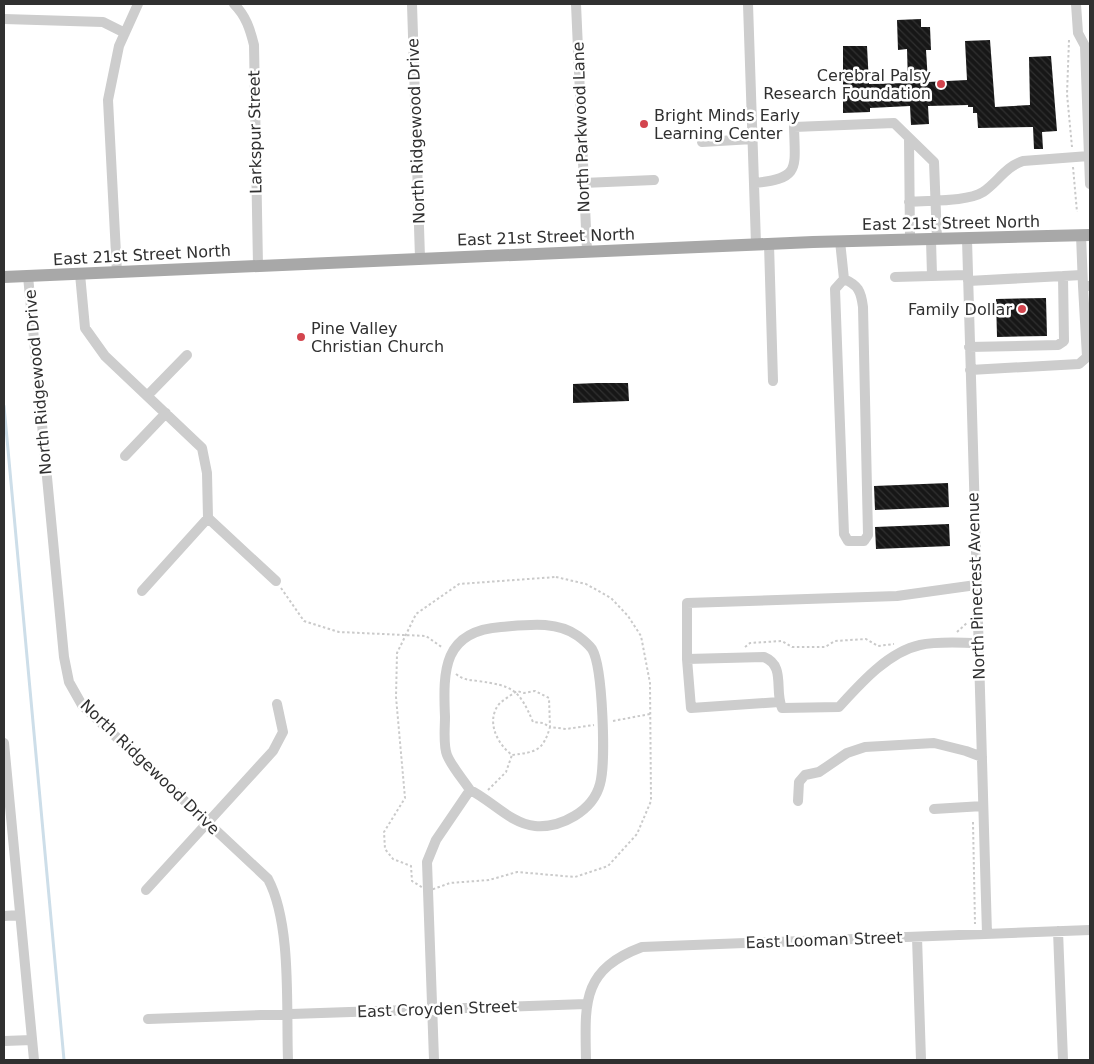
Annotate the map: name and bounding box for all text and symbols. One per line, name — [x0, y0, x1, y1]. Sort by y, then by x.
street label: North Ridgewood Drive — [403, 38, 429, 224]
street label: North Parkwood Lane — [569, 41, 593, 213]
place label: Cerebral Palsy Research Foundation — [763, 66, 931, 103]
street label: Larkspur Street — [244, 70, 266, 194]
marker: Cerebral Palsy Research Foundation — [935, 78, 947, 90]
place label: Bright Minds Early Learning Center — [654, 106, 800, 143]
marker: Bright Minds Early Learning Center — [638, 118, 650, 130]
street label: East 21st Street North — [862, 212, 1040, 234]
street label: East 21st Street North — [457, 224, 635, 250]
street label: East 21st Street North — [53, 241, 231, 269]
street label: North Ridgewood Drive — [20, 288, 56, 476]
place label: Family Dollar — [908, 300, 1012, 319]
marker: Family Dollar — [1016, 303, 1028, 315]
place label: Pine Valley Christian Church — [311, 319, 444, 356]
marker: Pine Valley Christian Church — [295, 331, 307, 343]
street label: North Pinecrest Avenue — [963, 492, 989, 680]
street label: North Ridgewood Drive — [76, 696, 224, 838]
street label: East Looman Street — [745, 928, 903, 952]
street label: East Croyden Street — [357, 997, 517, 1021]

